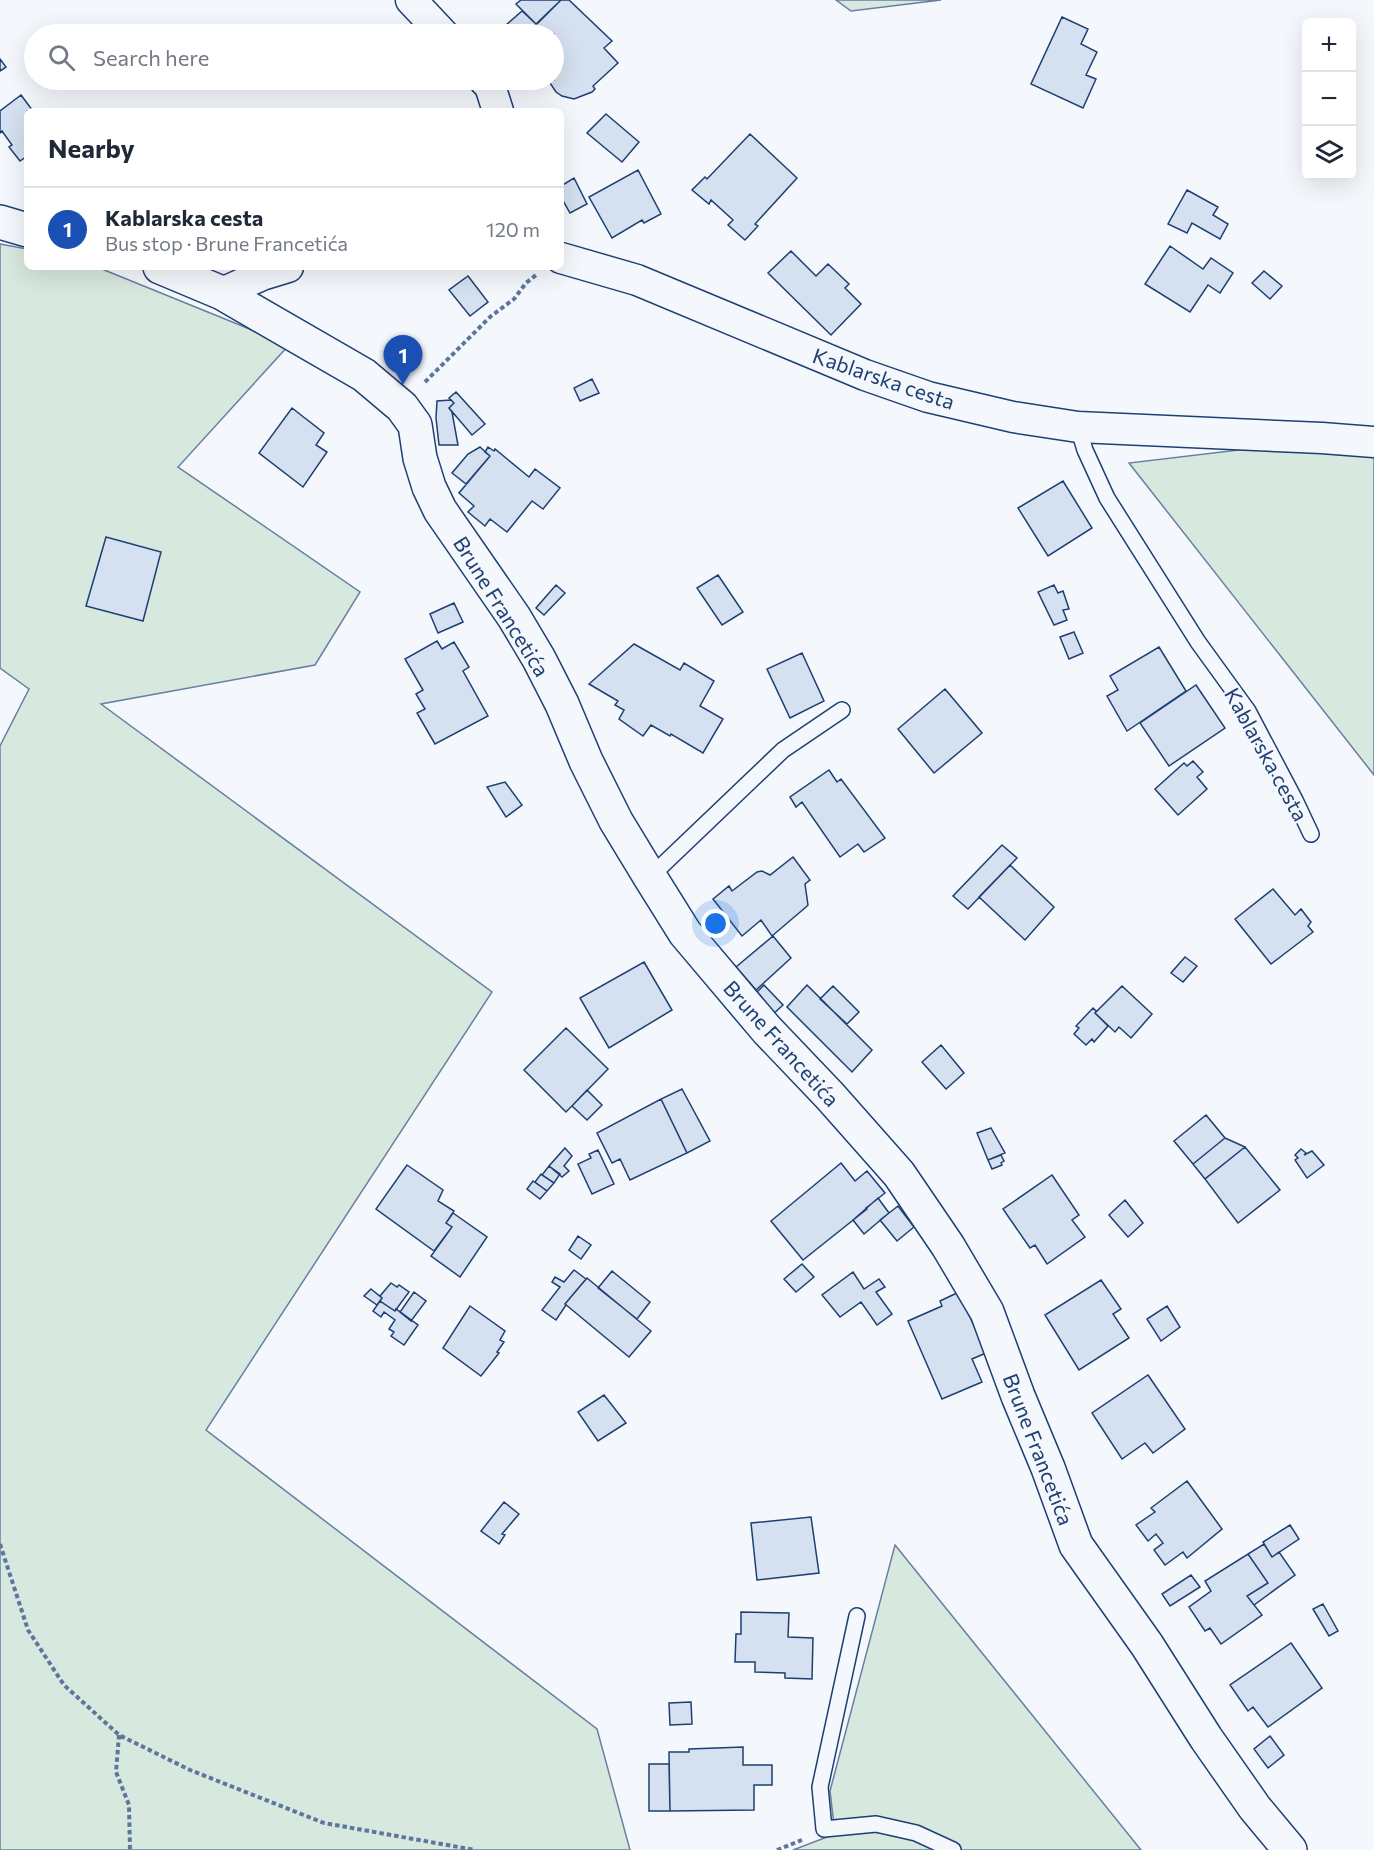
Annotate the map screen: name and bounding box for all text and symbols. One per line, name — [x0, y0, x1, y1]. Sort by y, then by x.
map controls — [1302, 18, 1356, 180]
button: + — [1302, 18, 1356, 72]
search box — [24, 24, 564, 90]
icon: search — [45, 41, 78, 74]
text: Search here — [93, 44, 209, 71]
button: − — [1302, 72, 1356, 126]
button: layers — [1302, 126, 1356, 180]
text: Nearby — [48, 132, 135, 163]
text: Kablarska cesta — [105, 204, 263, 231]
text: 1 — [63, 217, 72, 241]
text: 120 m — [486, 217, 540, 241]
text: Bus stop · Brune Francetića — [105, 231, 348, 255]
pin: 1 — [384, 336, 422, 385]
street label: Kablarska cesta — [810, 342, 958, 414]
street label: Brune Francetića — [449, 531, 555, 681]
street label: Kablarska cesta — [1220, 683, 1314, 825]
your location — [701, 909, 730, 938]
street label: Brune Francetića — [719, 975, 845, 1111]
street label: Brune Francetića — [999, 1370, 1079, 1528]

